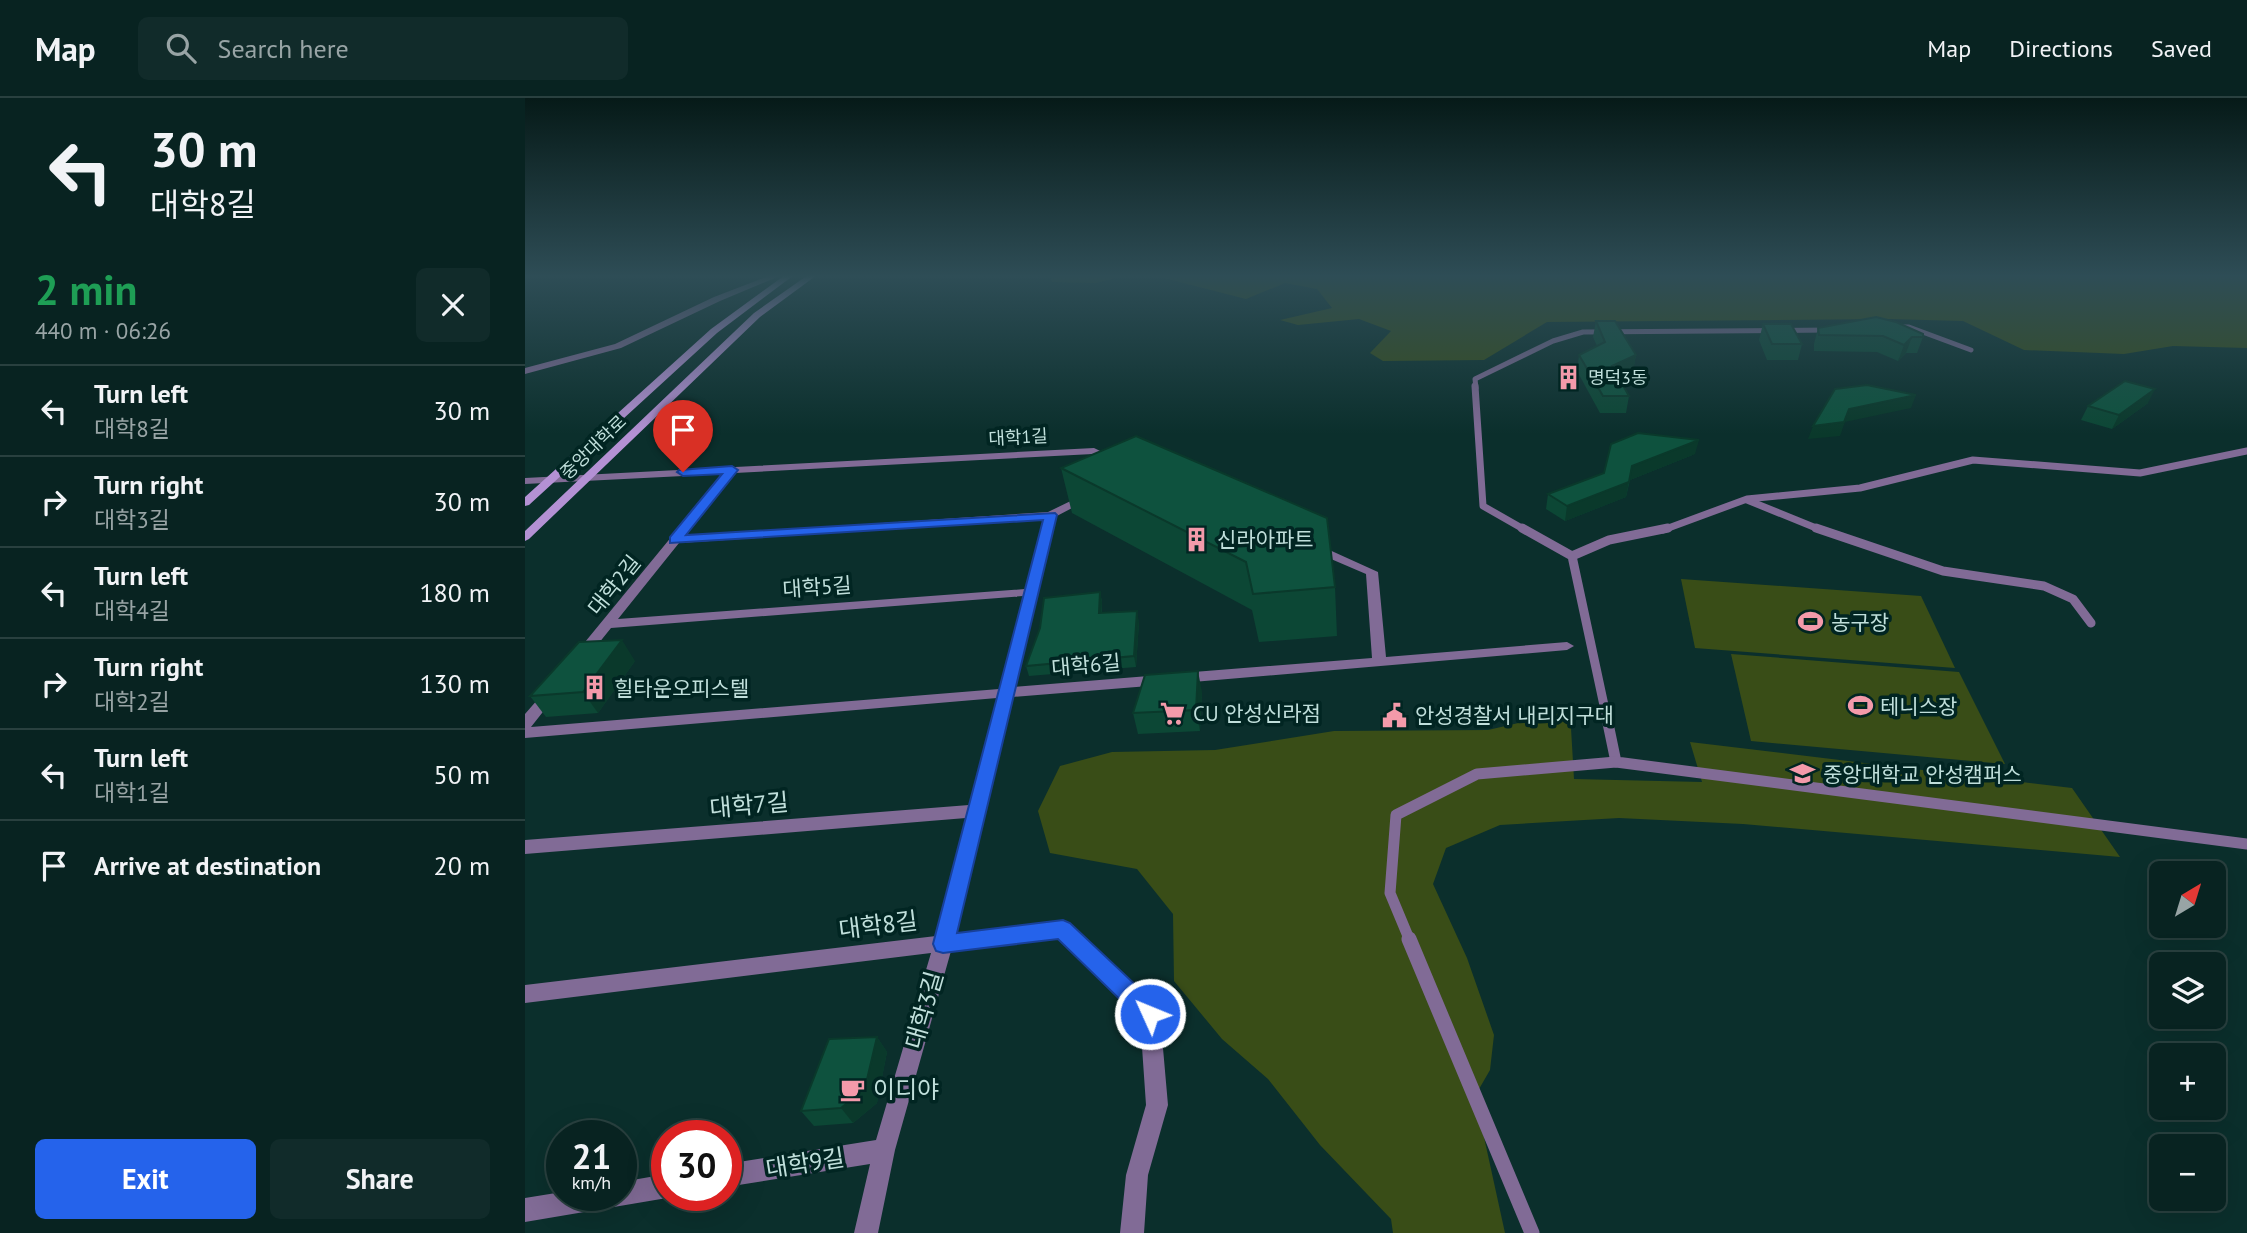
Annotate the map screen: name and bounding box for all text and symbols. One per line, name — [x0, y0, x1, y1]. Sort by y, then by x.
search box — [138, 17, 628, 80]
text: Map — [35, 27, 96, 70]
icon: search — [162, 29, 200, 67]
text: Search here — [218, 32, 349, 65]
text: Map — [1927, 33, 1971, 64]
text: Directions — [2009, 33, 2113, 64]
text: Saved — [2151, 33, 2212, 64]
text: 30 m — [150, 117, 257, 181]
icon: left — [35, 126, 126, 217]
text: 대학8길 — [150, 183, 256, 225]
text: 2 min — [35, 262, 137, 317]
button: close — [416, 268, 490, 342]
text: 440 m · 06:26 — [35, 316, 171, 345]
building icon: 명덕3동 — [1554, 363, 1582, 391]
place label: 명덕3동 — [1588, 366, 1648, 389]
text: Turn left — [94, 377, 188, 410]
icon: left — [35, 392, 73, 430]
text: 30 m — [434, 394, 490, 427]
pin — [653, 400, 713, 472]
street label: 중앙대학로 — [555, 410, 631, 484]
icon: arrive — [664, 411, 702, 449]
text: 대학8길 — [94, 414, 170, 443]
street label: 대학1길 — [988, 424, 1048, 450]
text: Turn right — [94, 468, 203, 501]
icon: right — [35, 483, 73, 521]
text: 30 m — [434, 485, 490, 518]
text: 대학3길 — [94, 505, 170, 534]
building icon: 신라아파트 — [1183, 525, 1211, 553]
place label: 신라아파트 — [1217, 526, 1314, 553]
street label: 대학2길 — [582, 550, 646, 620]
text: Turn left — [94, 559, 188, 592]
street label: 대학5길 — [781, 571, 853, 603]
icon: left — [35, 574, 73, 612]
text: 180 m — [419, 576, 490, 609]
text: 대학4길 — [94, 596, 170, 625]
sports icon: 농구장 — [1797, 608, 1825, 636]
place label: 농구장 — [1831, 609, 1889, 636]
street label: 대학6길 — [1050, 649, 1122, 681]
text: Turn right — [94, 650, 203, 683]
icon: right — [35, 665, 73, 703]
text: 130 m — [419, 667, 490, 700]
building icon: 힐타운오피스텔 — [580, 674, 608, 702]
place label: 힐타운오피스텔 — [614, 675, 749, 702]
text: 대학2길 — [94, 687, 170, 716]
sports icon: 테니스장 — [1846, 692, 1874, 720]
place label: 테니스장 — [1880, 693, 1957, 720]
supermarket icon: CU 안성신라점 — [1159, 699, 1187, 727]
place label: CU 안성신라점 — [1193, 700, 1321, 727]
public building icon: 안성경찰서 내리지구대 — [1381, 701, 1409, 729]
place label: 안성경찰서 내리지구대 — [1415, 702, 1614, 729]
text: Turn left — [94, 741, 188, 774]
icon: left — [35, 756, 73, 794]
text: 50 m — [434, 758, 490, 791]
school or university icon: 중앙대학교 안성캠퍼스 — [1789, 760, 1817, 788]
place label: 중앙대학교 안성캠퍼스 — [1823, 761, 2022, 788]
text: 대학1길 — [94, 778, 170, 807]
street label: 대학7길 — [708, 786, 790, 824]
icon: arrive — [35, 847, 73, 885]
text: Arrive at destination — [94, 849, 321, 882]
text: 20 m — [434, 849, 490, 882]
north arrow — [2149, 861, 2226, 938]
map controls — [2149, 861, 2226, 1211]
street label: 대학8길 — [837, 905, 919, 945]
button: layers — [2149, 952, 2226, 1029]
street label: 대학3길 — [898, 968, 950, 1052]
position arrow — [1113, 977, 1187, 1051]
button: + — [2149, 1043, 2226, 1120]
place label: 이디야 — [873, 1074, 939, 1105]
cafe icon: 이디야 — [839, 1075, 867, 1103]
speed limit sign: 30 — [651, 1120, 742, 1211]
text: 21 — [572, 1133, 611, 1179]
button: − — [2149, 1134, 2226, 1211]
button: Exit — [35, 1139, 256, 1219]
button: Share — [270, 1139, 490, 1219]
street label: 대학9길 — [763, 1141, 847, 1185]
text: km/h — [572, 1171, 611, 1194]

